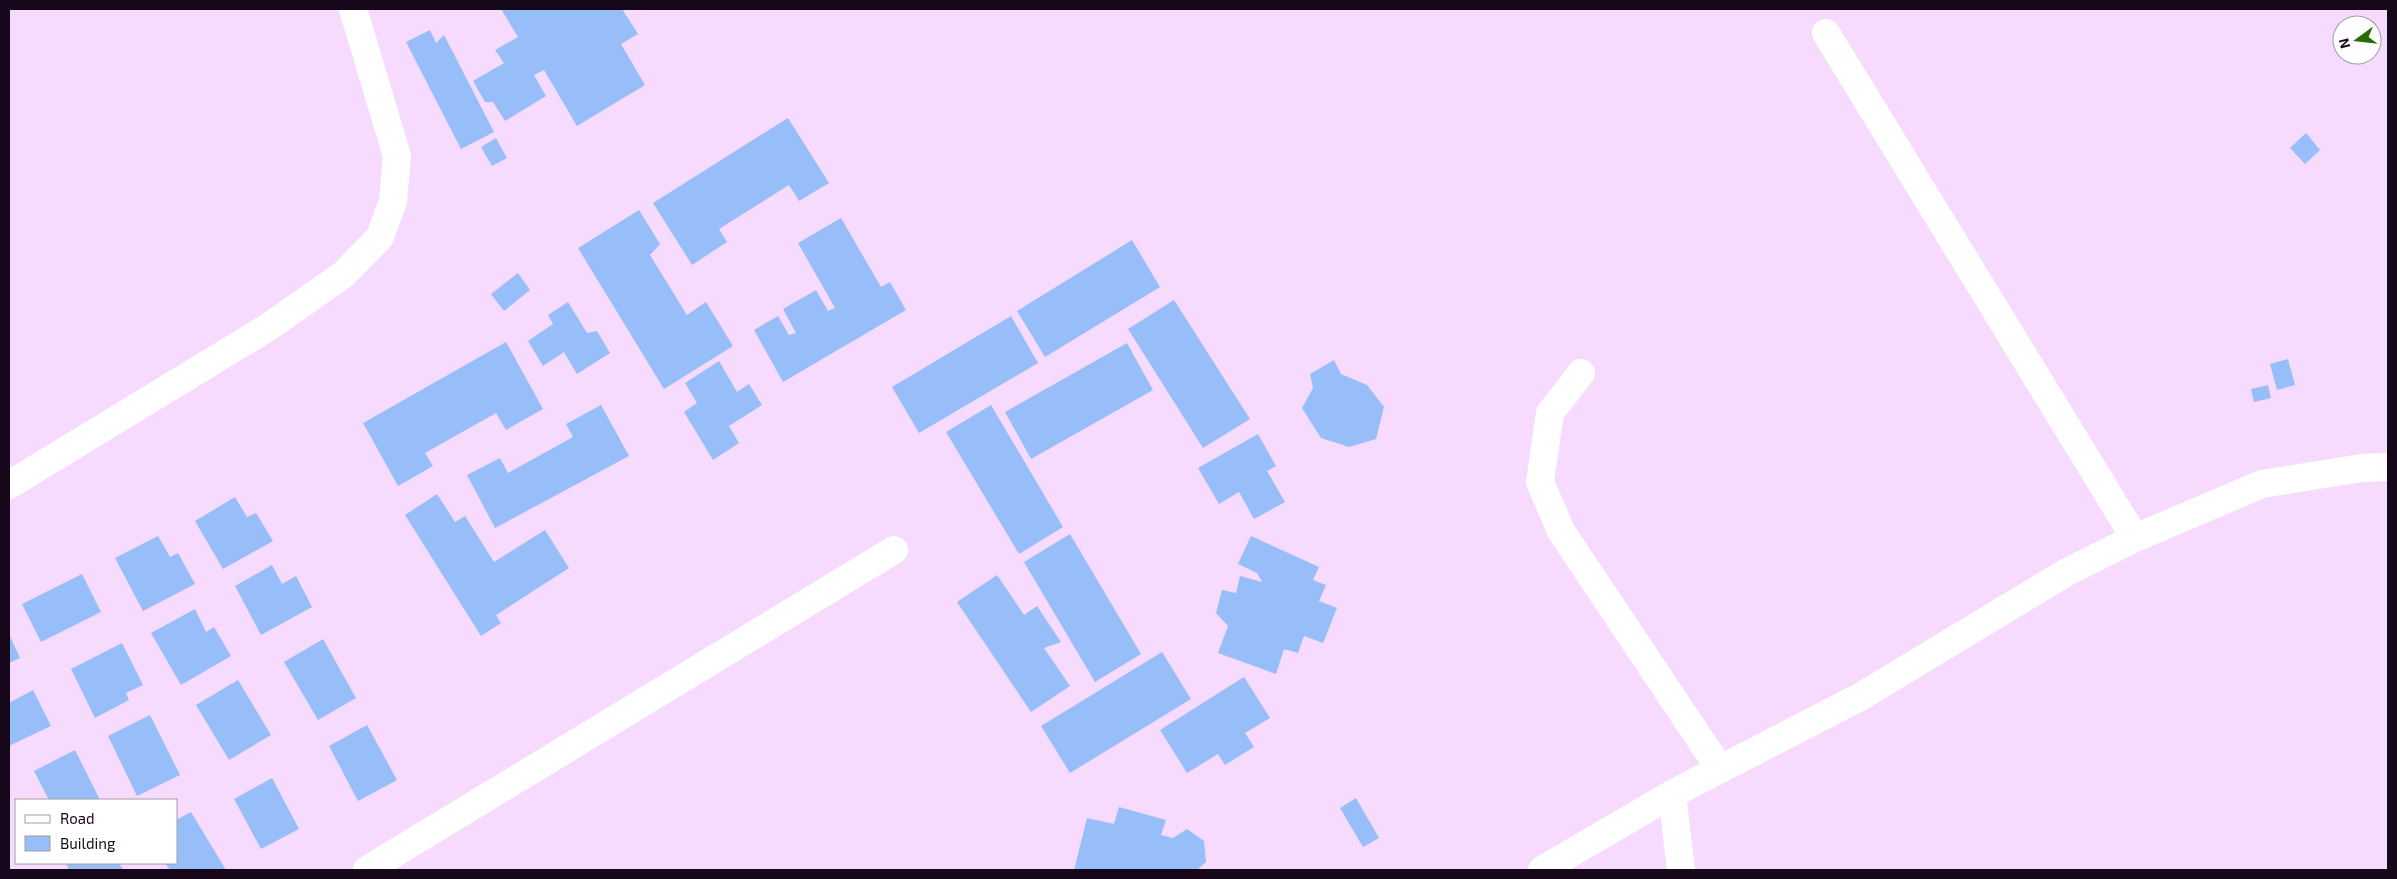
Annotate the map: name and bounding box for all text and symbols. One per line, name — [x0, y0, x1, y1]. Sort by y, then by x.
north arrow — [2332, 15, 2382, 65]
text: N — [2334, 36, 2353, 51]
legend — [15, 799, 178, 864]
text: Road — [60, 809, 95, 827]
text: Building — [60, 834, 116, 852]

